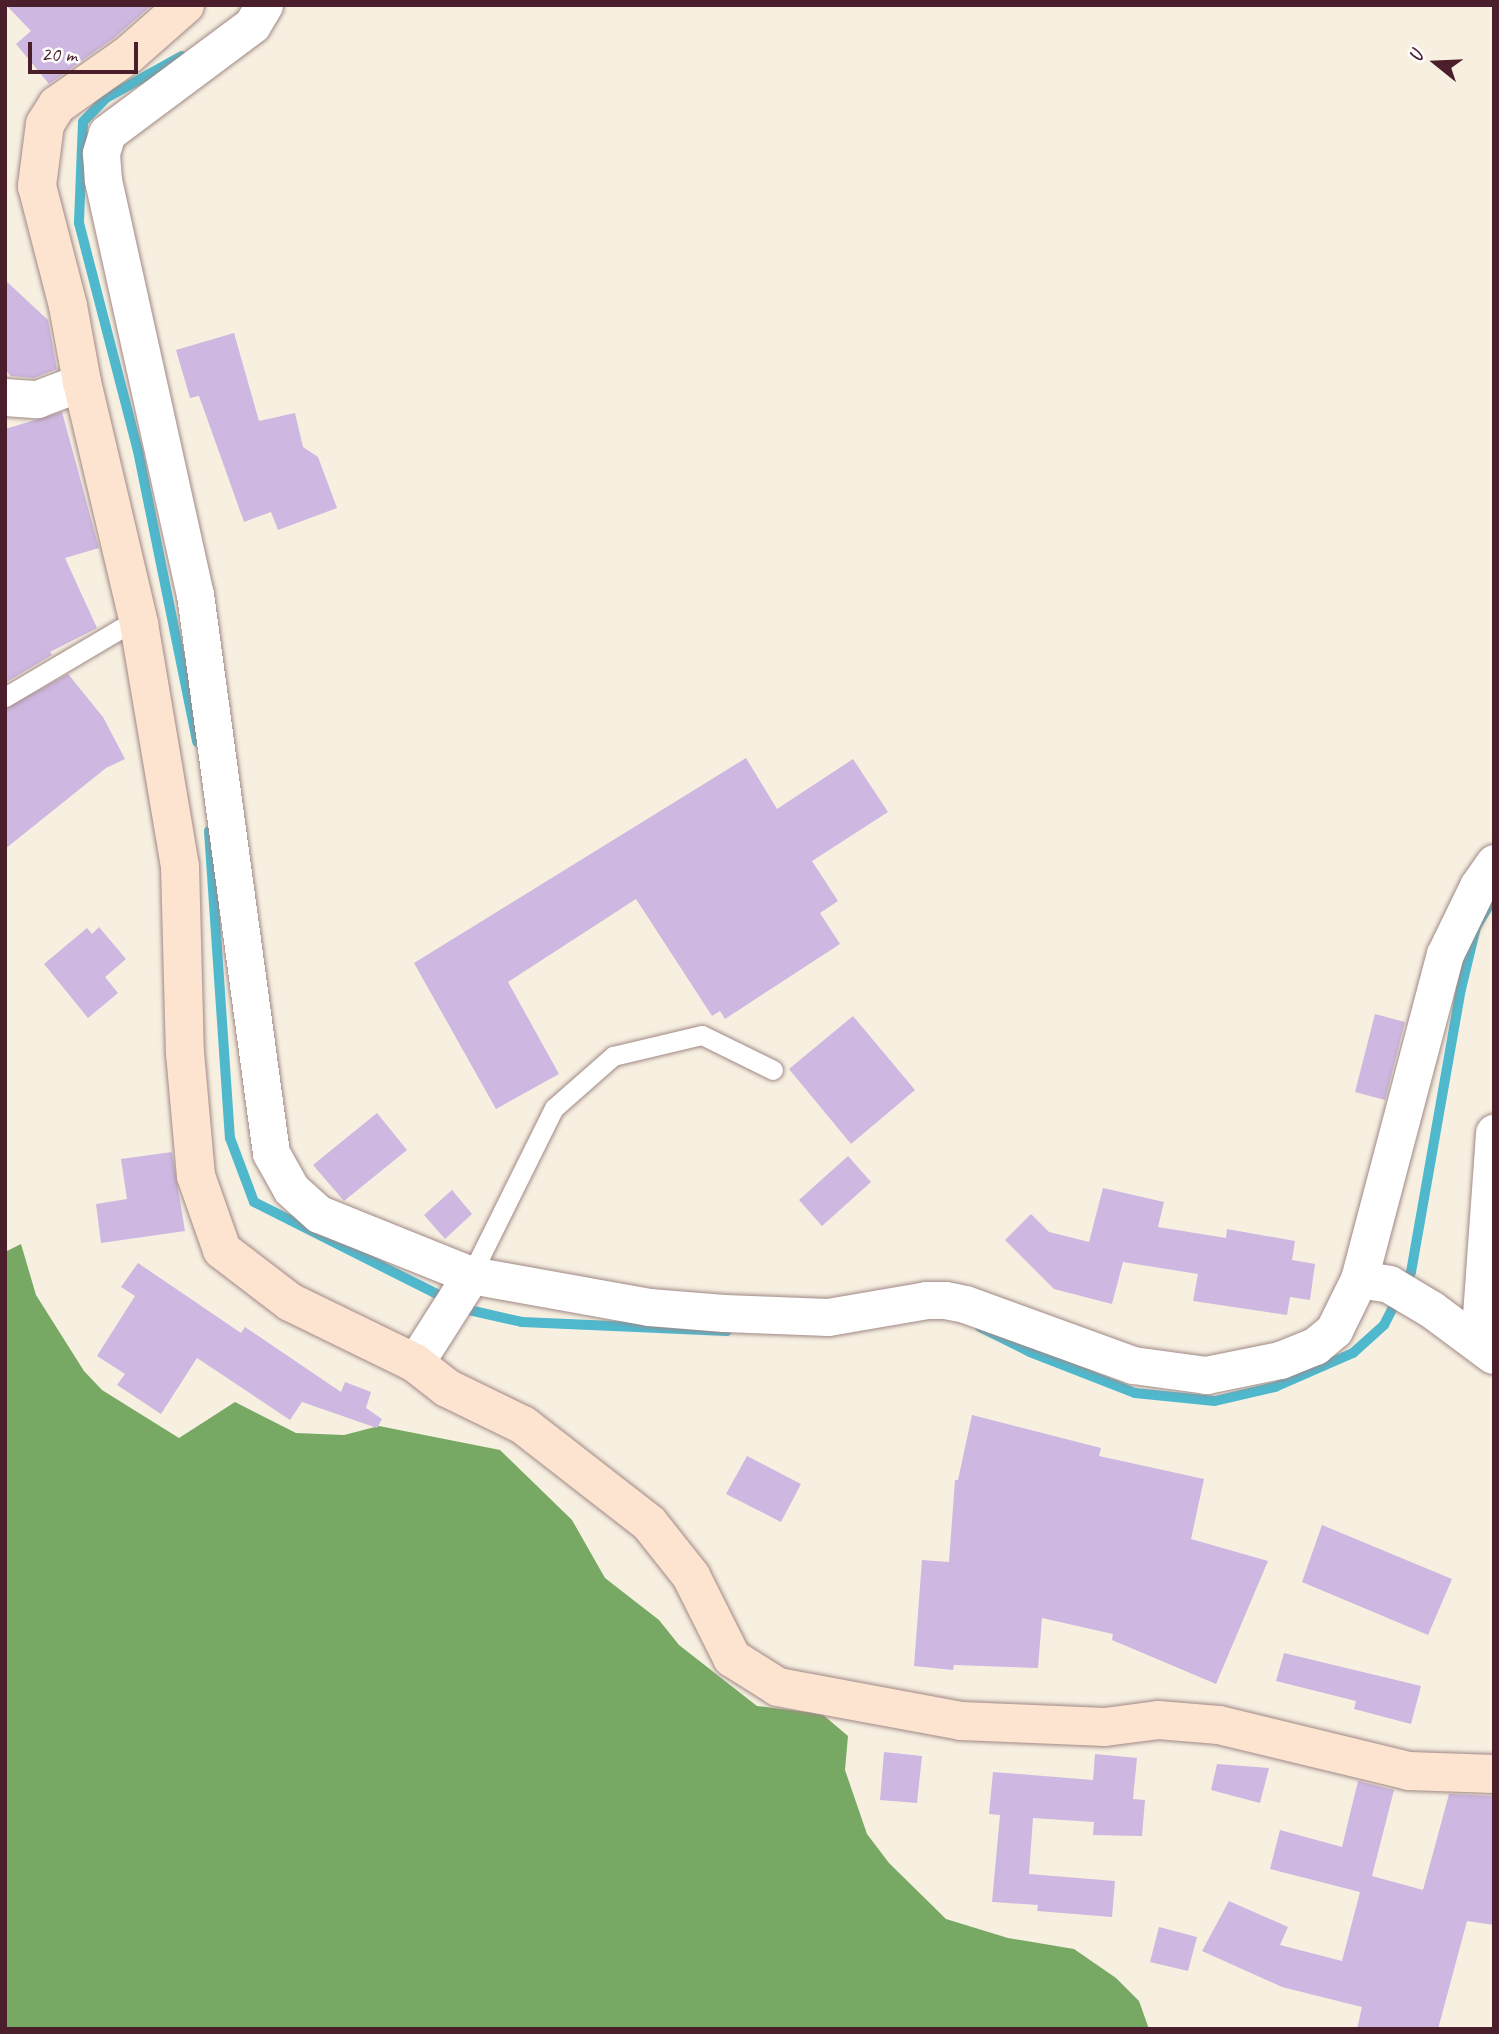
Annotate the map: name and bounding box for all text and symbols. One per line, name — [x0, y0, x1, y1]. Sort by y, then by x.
scale bar — [32, 28, 142, 72]
north arrow — [1401, 28, 1471, 98]
text: 20 m — [41, 41, 77, 67]
text: U — [1403, 48, 1429, 65]

